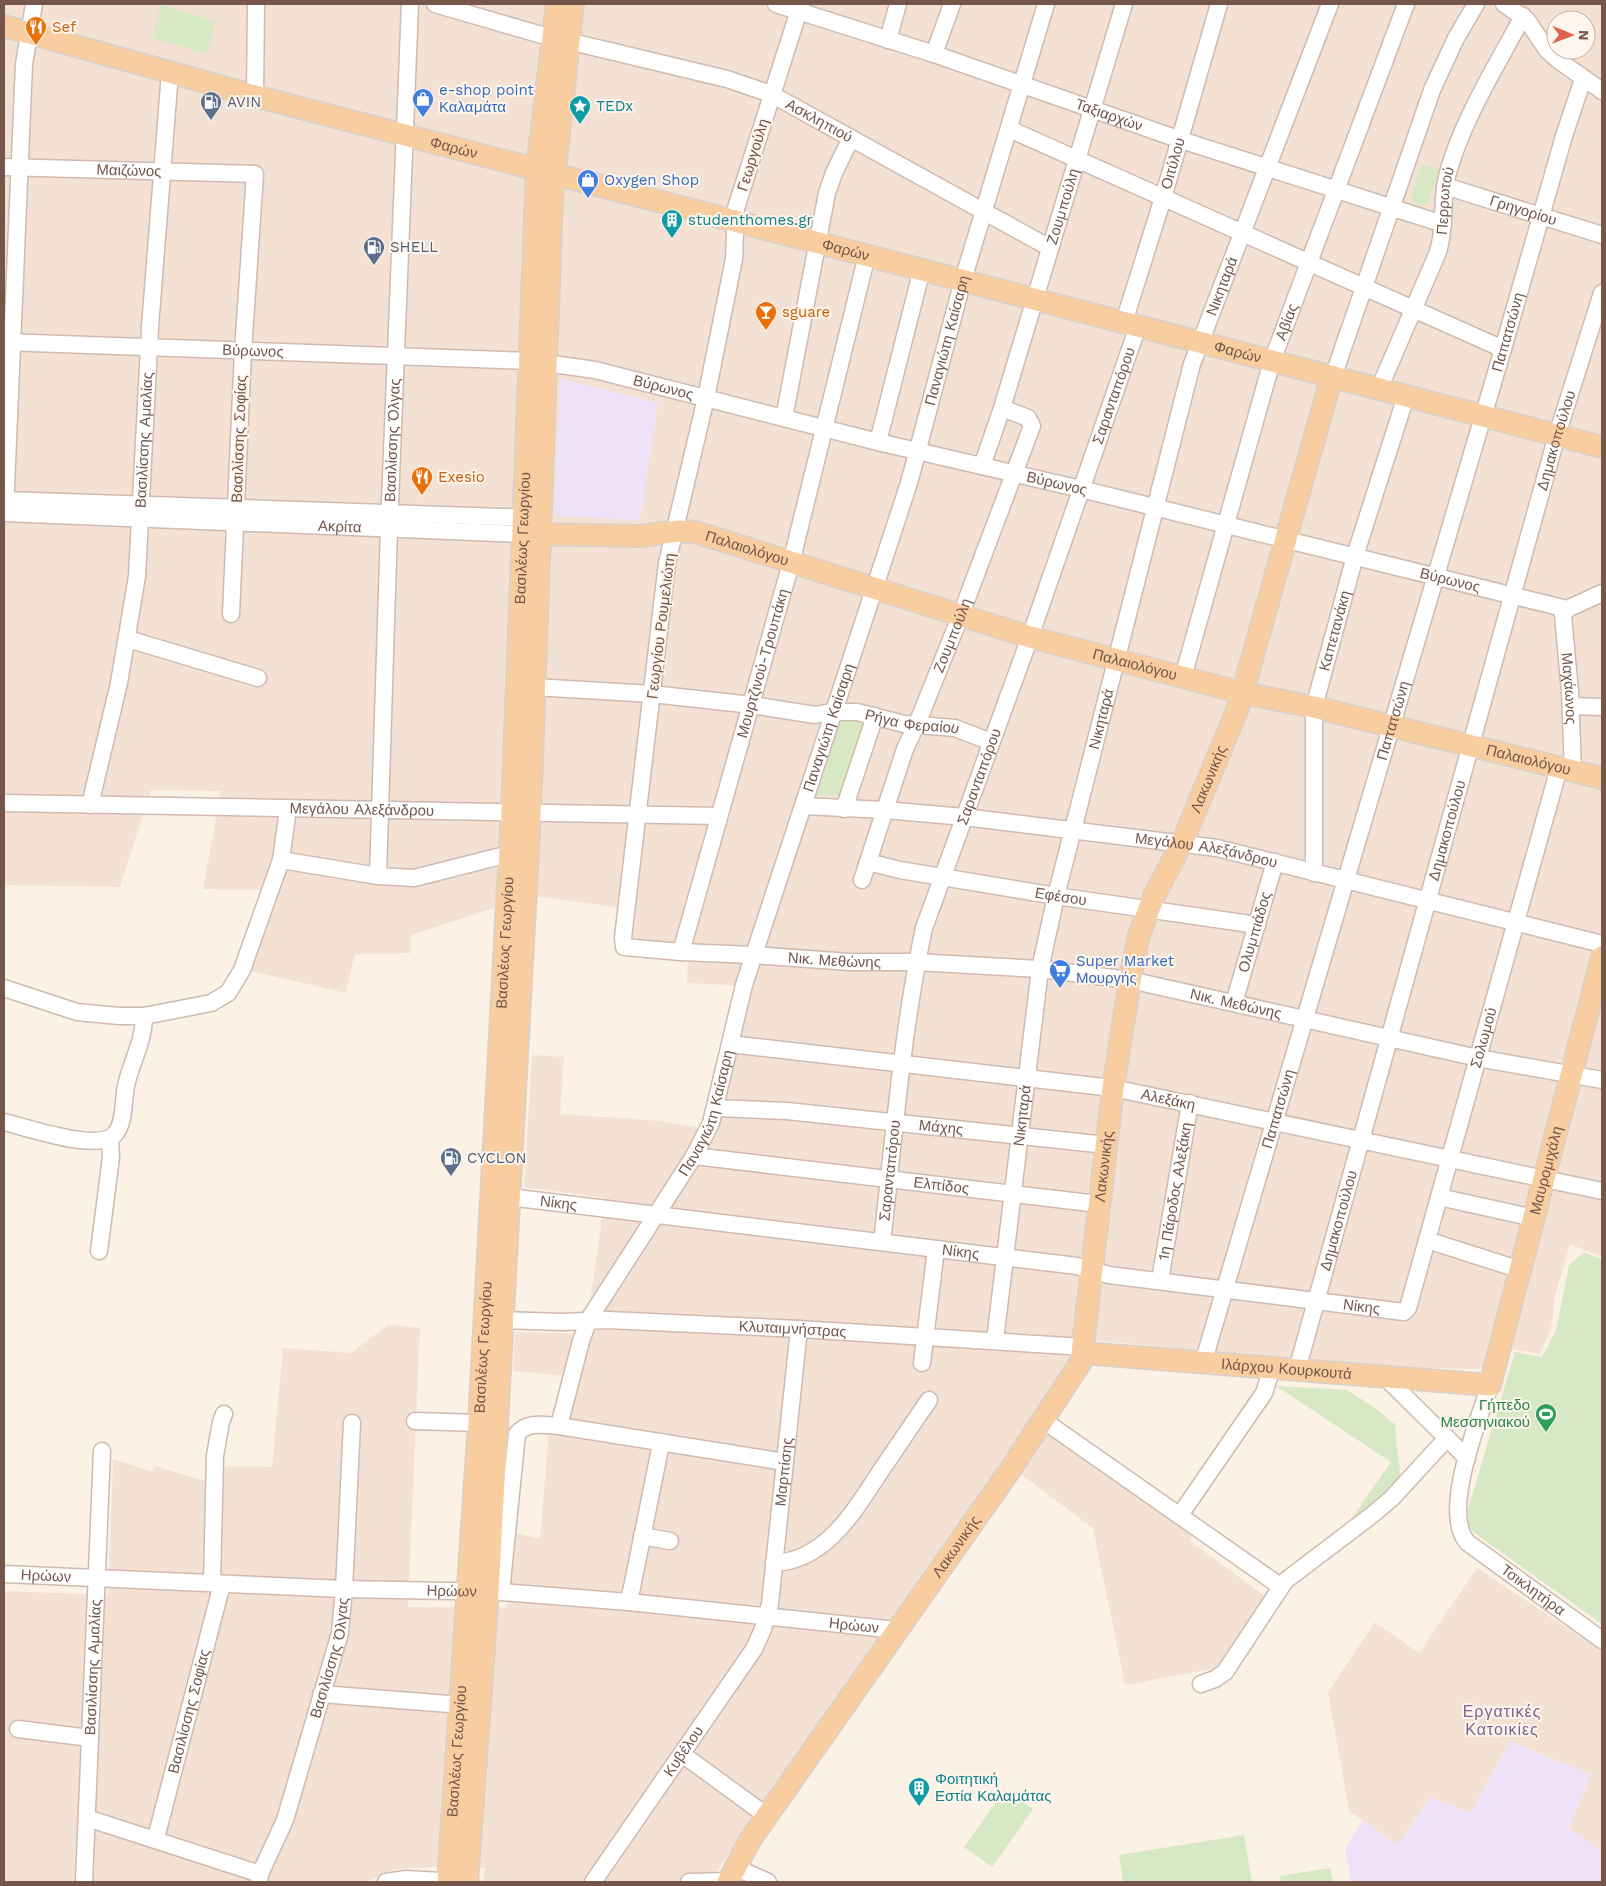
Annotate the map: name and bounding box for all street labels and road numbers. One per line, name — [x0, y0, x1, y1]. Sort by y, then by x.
street label: Ασκληπιού — [783, 95, 856, 146]
street label: Ταξιαρχών — [1073, 95, 1145, 135]
street label: Γεωργούλη — [733, 116, 773, 194]
street label: Φαρών — [428, 133, 479, 163]
street label: Οιτύλου — [1157, 135, 1189, 191]
street label: Μαιζώνος — [96, 161, 162, 180]
street label: Περρωτού — [1433, 165, 1458, 236]
street label: Ζουμπούλη — [1043, 166, 1083, 247]
street label: Γρηγορίου — [1487, 191, 1559, 229]
street label: Φαρών — [820, 235, 871, 265]
street label: Νικηταρά — [1202, 254, 1241, 318]
street label: Παναγιώτη Καίσαρη — [921, 273, 973, 408]
street label: Παπατσώνη — [1488, 290, 1528, 374]
street label: Αβίας — [1272, 301, 1302, 343]
street label: Φαρών — [1212, 337, 1263, 367]
street label: Βύρωνος — [222, 341, 284, 361]
street label: Σαρανταπόρου — [1089, 345, 1139, 447]
street label: Βύρωνος — [631, 371, 695, 404]
street label: Βασιλίσσης Αμαλίας — [132, 372, 157, 509]
street label: Βασιλίσσης Σοφίας — [228, 375, 250, 503]
street label: Βασιλίσσης Όλγας — [381, 378, 404, 503]
street label: Δημακοπούλου — [1533, 388, 1580, 493]
street label: Βύρωνος — [1025, 468, 1089, 499]
street label: Βασιλέως Γεωργίου — [511, 472, 534, 605]
street label: Ακρίτα — [317, 517, 362, 536]
street label: Παλαιολόγου — [703, 527, 791, 570]
street label: Γεωργίου Ρουμελιώτη — [643, 552, 679, 700]
street label: Βύρωνος — [1418, 564, 1482, 596]
street label: Μουρτζινού-Τρουπάκη — [733, 587, 792, 740]
street label: Καπετανάκη — [1315, 589, 1354, 673]
street label: Ζουμπούλη — [930, 596, 975, 675]
street label: Παλαιολόγου — [1091, 645, 1179, 684]
street label: Μαχάωνος — [1557, 652, 1580, 725]
street label: Παναγιώτη Καίσαρη — [799, 661, 858, 794]
street label: Παπατσώνη — [1373, 679, 1413, 762]
street label: Νικηταρά — [1085, 687, 1118, 751]
street label: Ρήγα Φεραίου — [863, 705, 962, 738]
street label: Σαρανταπόρου — [953, 726, 1005, 827]
street label: Παλαιολόγου — [1484, 741, 1573, 779]
street label: Λακωνικής — [1187, 742, 1231, 816]
street label: Δημακοπούλου — [1424, 778, 1470, 883]
street label: Μεγάλου Αλεξάνδρου — [290, 799, 434, 820]
street label: Μεγάλου Αλεξάνδρου — [1134, 829, 1279, 872]
street label: Βασιλέως Γεωργίου — [492, 876, 518, 1009]
street label: Εφέσου — [1034, 884, 1088, 909]
street label: Ολυμπιάδος — [1234, 889, 1275, 974]
street label: Νικ. Μεθώνης — [787, 949, 881, 971]
street label: Νικ. Μεθώνης — [1188, 985, 1283, 1023]
street label: Σολωμού — [1467, 1005, 1501, 1070]
street label: Παναγιώτη Καίσαρη — [674, 1048, 737, 1180]
street label: Παπατσώνη — [1258, 1067, 1298, 1151]
street label: Νικηταρά — [1010, 1084, 1035, 1147]
street label: Αλεξάκη — [1139, 1085, 1197, 1114]
street label: Μάχης — [918, 1116, 964, 1139]
street label: Σαρανταπόρου — [875, 1119, 904, 1222]
street label: 1η Πάροδος Αλεξάκη — [1154, 1121, 1196, 1262]
street label: Μαυρομιχάλη — [1526, 1124, 1566, 1217]
street label: Λακωνικής — [1091, 1130, 1117, 1203]
street label: Δημακοπούλου — [1316, 1168, 1361, 1273]
street label: Ελπίδος — [912, 1173, 970, 1198]
street label: Νίκης — [539, 1192, 578, 1214]
street label: Νίκης — [941, 1241, 980, 1263]
street label: Βασιλέως Γεωργίου — [471, 1281, 496, 1414]
street label: Νίκης — [1342, 1295, 1381, 1318]
street label: Κλυταιμνήστρας — [738, 1317, 847, 1341]
street label: Ιλάρχου Κουρκουτά — [1220, 1355, 1353, 1383]
street label: Μαρπίσης — [771, 1437, 797, 1507]
street label: Λακωνικής — [928, 1512, 984, 1581]
street label: Τσικλητήρα — [1497, 1561, 1569, 1620]
street label: Ηρώων — [20, 1566, 71, 1586]
street label: Ηρώων — [426, 1582, 477, 1601]
street label: Βασιλίσσης Όλγας — [306, 1597, 352, 1720]
street label: Βασιλίσσης Αμαλίας — [81, 1599, 105, 1736]
street label: Ηρώων — [828, 1614, 880, 1637]
street label: Βασιλίσσης Σοφίας — [164, 1647, 214, 1775]
street label: Βασιλέως Γεωργίου — [443, 1685, 470, 1818]
street label: Κυβέλου — [660, 1722, 707, 1780]

